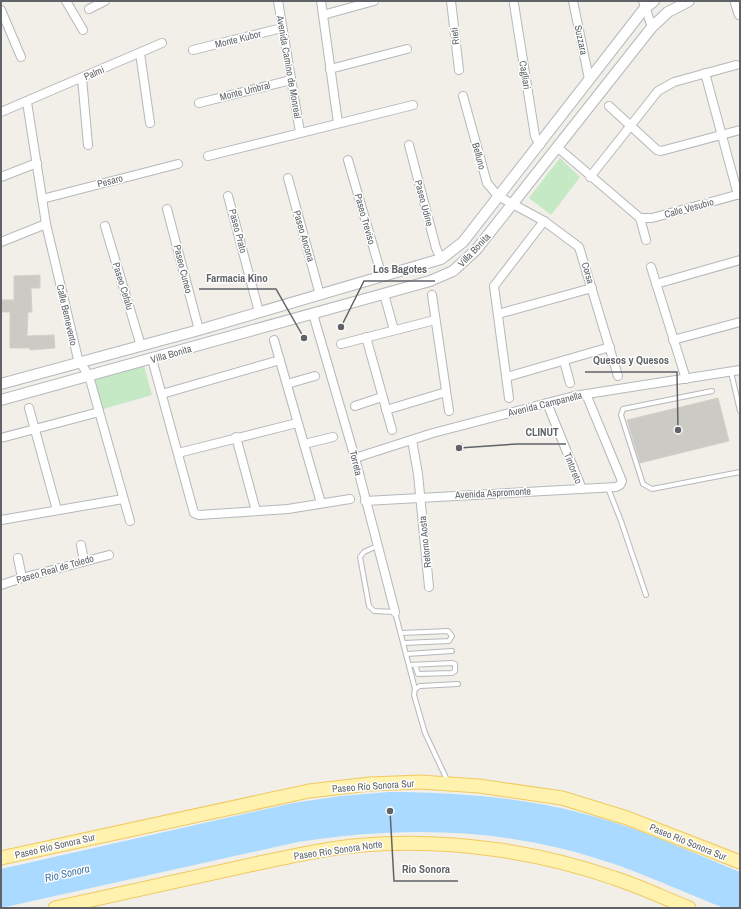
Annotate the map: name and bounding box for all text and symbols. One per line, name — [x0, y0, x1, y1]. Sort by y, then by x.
street label: Avenida Camino de Monreal — [273, 14, 304, 120]
street label: Suzzara — [572, 24, 591, 56]
street label: Monte Kubor — [214, 27, 263, 51]
street label: Rieti — [447, 27, 463, 45]
street label: Cagliari — [516, 60, 534, 90]
street label: Palmi — [82, 63, 106, 83]
street label: Monte Umbral — [218, 78, 272, 104]
street label: Belluno — [469, 141, 489, 171]
street label: Pesaro — [96, 171, 125, 190]
street label: Paseo Udine — [412, 178, 437, 228]
street label: Paseo Treviso — [352, 192, 379, 246]
street label: Calle Vesubio — [663, 195, 716, 221]
street label: Paseo Prato — [226, 208, 250, 255]
street label: Paseo Ancona — [290, 209, 318, 264]
street label: Villa Bonita — [455, 230, 493, 270]
street label: Paseo Cuneo — [171, 243, 195, 295]
callout: Los Bagotes — [364, 258, 435, 281]
street label: Paseo Cefalu — [110, 261, 136, 311]
street label: Corsa — [579, 261, 598, 286]
text: Los Bagotes — [373, 262, 427, 276]
callout: Farmacia Kino — [199, 266, 276, 289]
text: Farmacia Kino — [206, 271, 268, 285]
street label: Calle Bemevento — [54, 283, 80, 347]
street label: Villa Bonita — [149, 342, 193, 366]
callout: Quesos y Quesos — [585, 349, 677, 372]
text: Quesos y Quesos — [593, 353, 669, 367]
street label: Avenida Campanella — [506, 388, 584, 420]
callout: CLINUT — [517, 421, 566, 444]
text: CLINUT — [525, 425, 559, 439]
street label: Torreta — [347, 449, 365, 477]
street label: Tintoreto — [561, 450, 585, 486]
street label: Avenida Aspromonte — [454, 484, 532, 502]
street label: Retorno Aosta — [416, 515, 434, 569]
street label: Paseo Real de Toledo — [15, 552, 96, 586]
street label: Paseo Río Sonora Sur — [332, 777, 415, 795]
street label: Paseo Río Sonora Sur — [648, 821, 729, 863]
street label: Paseo Río Sonora Sur — [14, 830, 97, 862]
street label: Paseo Río Sonora Norte — [293, 837, 384, 863]
callout: Rio Sonora — [394, 858, 458, 881]
water label: Rio Sonora — [43, 861, 91, 885]
text: Rio Sonora — [402, 862, 450, 876]

